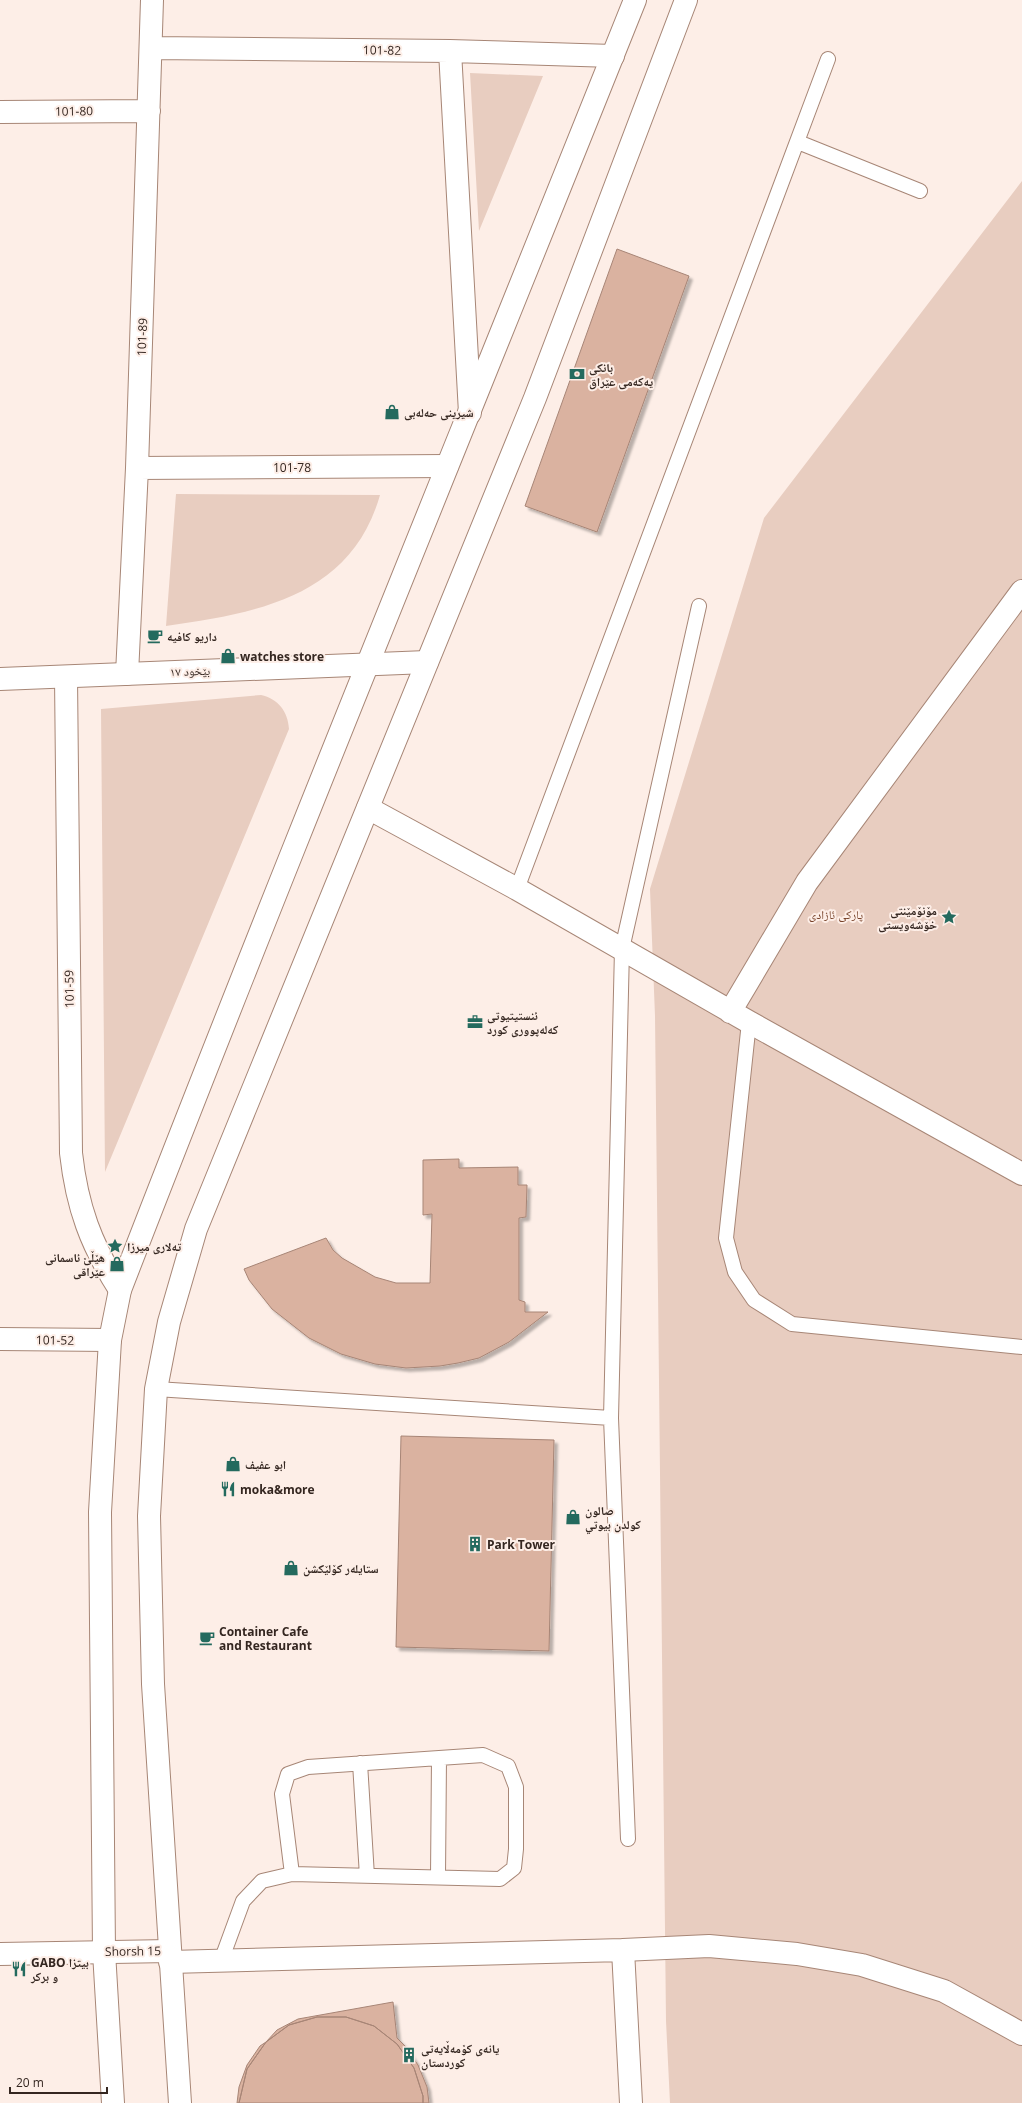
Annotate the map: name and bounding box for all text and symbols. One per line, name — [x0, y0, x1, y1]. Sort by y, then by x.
street label: 101-82 — [363, 41, 401, 59]
street label: 101-80 — [55, 102, 93, 120]
street label: 101-89 — [133, 317, 151, 356]
place label: بانکی یەکەمی عێراق — [589, 359, 653, 390]
bank icon: بانکی یەکەمی عێراق — [568, 365, 586, 383]
shop icon: شیرینی حەلەبی — [383, 403, 401, 421]
place label: شیرینی حەلەبی — [404, 404, 474, 421]
street label: 101-78 — [273, 459, 311, 476]
cafe icon: داریو کافیە — [146, 627, 164, 645]
place label: داریو کافیە — [167, 628, 217, 645]
shop icon: watches store — [219, 647, 237, 665]
place label: watches store — [240, 648, 324, 665]
street label: بێخود ١٧ — [170, 662, 210, 680]
place label: مۆنۆمێنتی خۆشەویستی — [878, 902, 937, 933]
park label: پارکی ئازادی — [809, 906, 864, 923]
place icon: مۆنۆمێنتی خۆشەویستی — [940, 908, 958, 926]
street label: 101-59 — [60, 970, 78, 1008]
place label: ئنستیتیوتی کەلەپووری کورد — [487, 1007, 559, 1038]
office icon: ئنستیتیوتی کەلەپووری کورد — [466, 1013, 484, 1031]
place icon: تەلاری میرزا — [106, 1237, 124, 1255]
place label: تەلاری میرزا — [127, 1238, 182, 1255]
place label: هێڵێ ئاسمانی عێراقی — [45, 1249, 105, 1280]
shop icon: هێڵێ ئاسمانی عێراقی — [108, 1255, 126, 1273]
street label: 101-52 — [36, 1331, 74, 1349]
shop icon: ابو عفیف — [224, 1455, 242, 1473]
place label: ابو عفیف — [245, 1456, 286, 1473]
restaurant icon: moka&more — [219, 1480, 237, 1498]
place label: moka&more — [240, 1481, 315, 1498]
place label: صالون كولدن بيوتي — [585, 1502, 642, 1534]
shop icon: صالون كولدن بيوتي — [564, 1508, 582, 1526]
building icon: Park Tower — [466, 1535, 484, 1553]
place label: Park Tower — [487, 1536, 556, 1553]
shop icon: ستایلەر کۆلێکشن — [282, 1559, 300, 1577]
place label: ستایلەر کۆلێکشن — [303, 1560, 379, 1577]
place label: Container Cafe and Restaurant — [219, 1623, 312, 1654]
cafe icon: Container Cafe and Restaurant — [198, 1629, 216, 1647]
street label: Shorsh 15 — [105, 1942, 161, 1960]
place label: GABO بيتزا و بركر — [30, 1954, 89, 1985]
restaurant icon: GABO بيتزا و بركر — [10, 1960, 28, 1978]
place label: یانەی کۆمەڵایەتی کوردستان — [421, 2040, 500, 2071]
building icon: یانەی کۆمەڵایەتی کوردستان — [400, 2046, 418, 2064]
scale bar — [10, 2069, 107, 2095]
text: 20 m — [16, 2074, 44, 2091]

